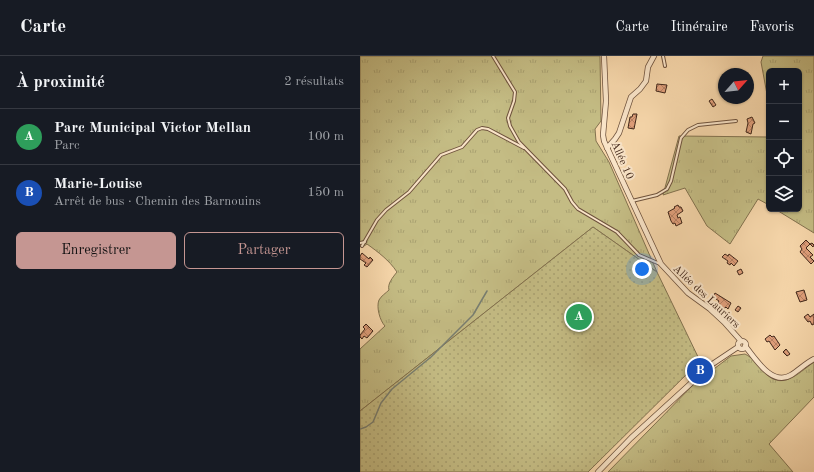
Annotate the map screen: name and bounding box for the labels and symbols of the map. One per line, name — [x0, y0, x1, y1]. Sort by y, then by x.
north arrow — [718, 68, 754, 104]
street label: Allée 10 — [608, 140, 635, 181]
your location — [632, 259, 652, 279]
street label: Allée des Lauriers — [671, 264, 742, 331]
pin: A — [566, 302, 592, 332]
pin: B — [687, 356, 713, 386]

